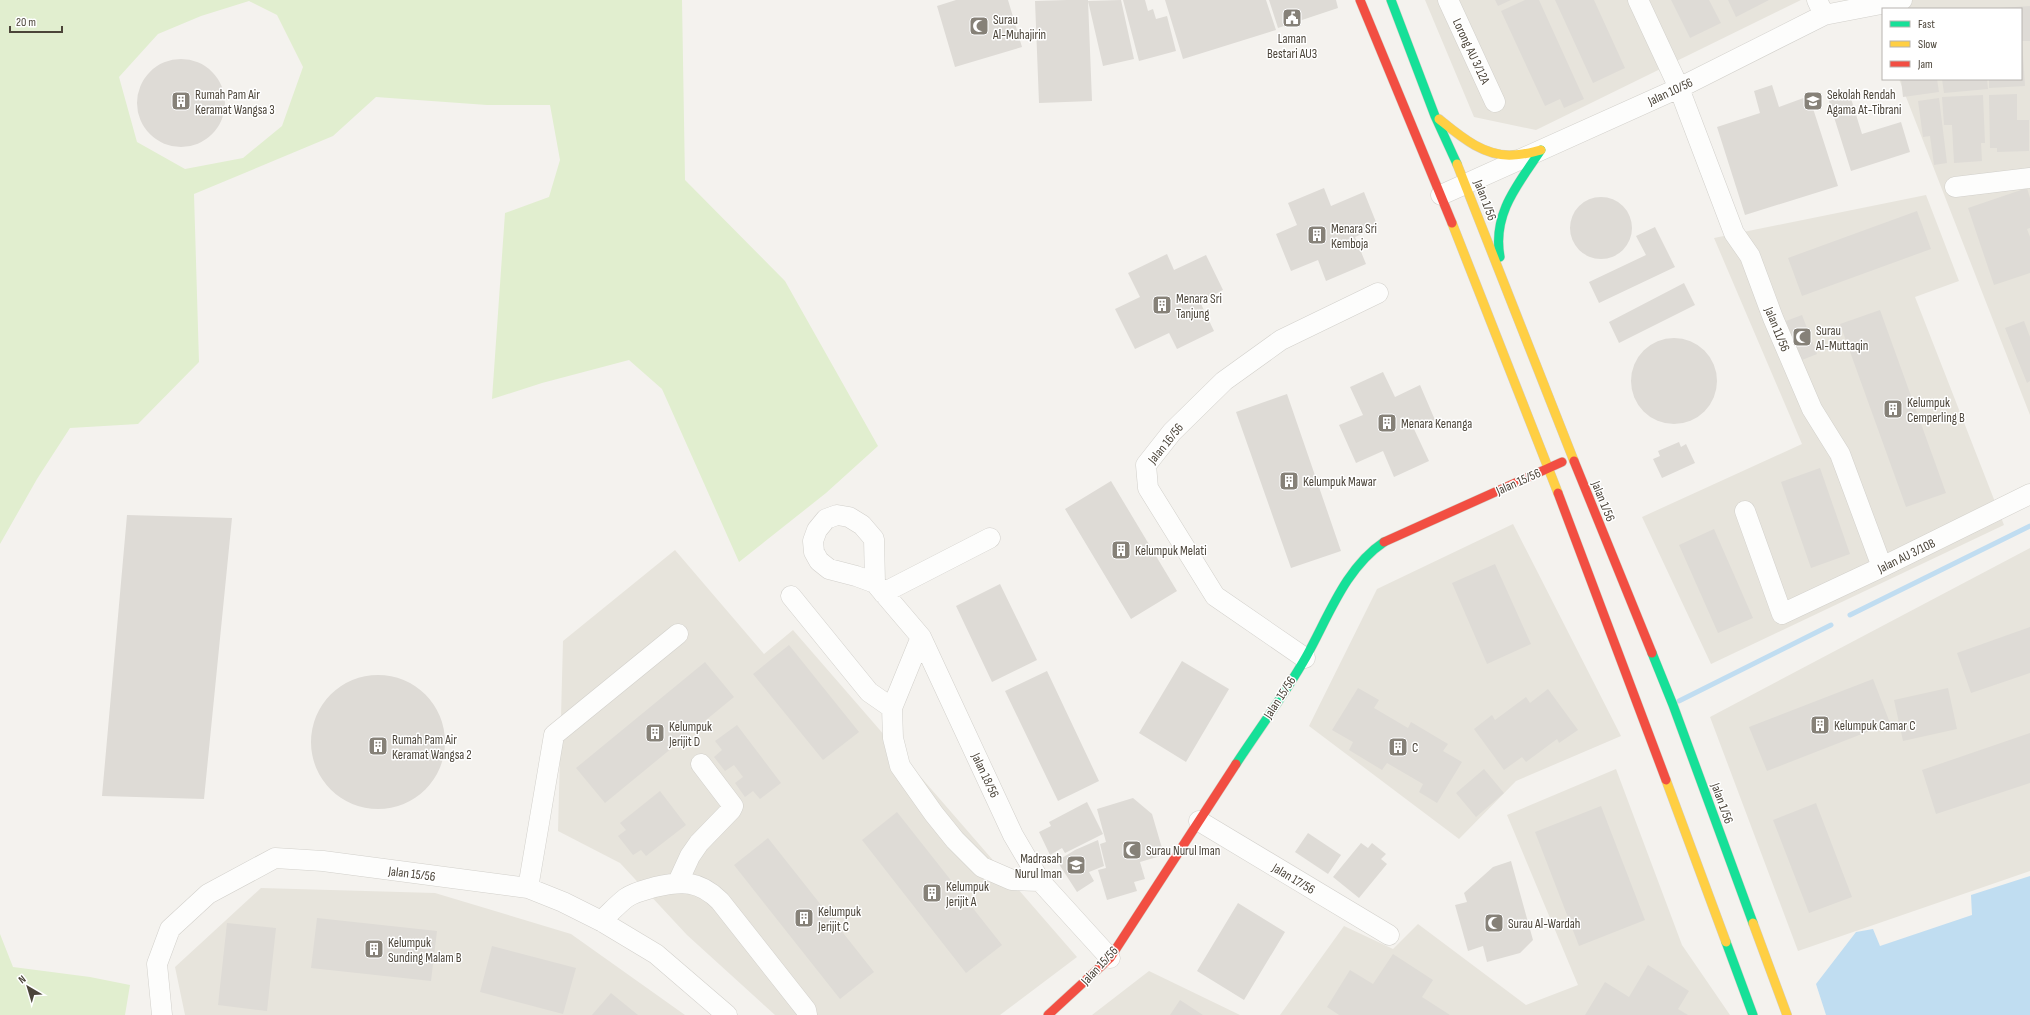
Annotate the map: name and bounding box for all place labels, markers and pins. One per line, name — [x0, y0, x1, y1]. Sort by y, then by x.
public building icon: Laman Bestari AU3 — [1281, 7, 1303, 29]
place label: Surau Al-Muhajirin — [992, 12, 1046, 43]
mosque icon: Surau Al-Muhajirin — [968, 15, 990, 37]
place label: Laman Bestari AU3 — [1267, 31, 1317, 62]
place label: Rumah Pam Air Keramat Wangsa 3 — [195, 87, 275, 118]
place label: Sekolah Rendah Agama At-Tibrani — [1826, 87, 1902, 118]
building icon: Rumah Pam Air Keramat Wangsa 3 — [170, 90, 192, 112]
school or university icon: Sekolah Rendah Agama At-Tibrani — [1802, 90, 1824, 112]
place label: Menara Sri Kemboja — [1331, 221, 1377, 252]
building icon: Menara Sri Kemboja — [1306, 224, 1328, 246]
place label: Menara Sri Tanjung — [1176, 291, 1222, 322]
building icon: Menara Sri Tanjung — [1151, 294, 1173, 316]
place label: Surau Al-Muttaqin — [1815, 323, 1868, 354]
mosque icon: Surau Al-Muttaqin — [1791, 326, 1813, 348]
place label: Kelumpuk Cemperling B — [1907, 395, 1965, 426]
building icon: Kelumpuk Cemperling B — [1882, 398, 1904, 420]
building icon: Menara Kenanga — [1376, 412, 1398, 434]
place label: Menara Kenanga — [1401, 416, 1472, 432]
building icon: Kelumpuk Mawar — [1278, 470, 1300, 492]
place label: Kelumpuk Mawar — [1303, 474, 1377, 490]
building icon: Kelumpuk Melati — [1110, 539, 1132, 561]
place label: Kelumpuk Melati — [1135, 543, 1207, 559]
building icon: Kelumpuk Camar C — [1809, 714, 1831, 736]
place label: Kelumpuk Camar C — [1834, 718, 1915, 734]
place label: Kelumpuk Jerijit D — [668, 719, 712, 750]
building icon: Kelumpuk Jerijit D — [644, 722, 666, 744]
place label: Rumah Pam Air Keramat Wangsa 2 — [392, 732, 472, 763]
building icon: Rumah Pam Air Keramat Wangsa 2 — [367, 735, 389, 757]
building icon: C — [1387, 736, 1409, 758]
place label: C — [1412, 740, 1418, 756]
mosque icon: Surau Nurul Iman — [1121, 839, 1143, 861]
place label: Surau Nurul Iman — [1146, 843, 1220, 859]
place label: Madrasah Nurul Iman — [1015, 851, 1062, 882]
school or university icon: Madrasah Nurul Iman — [1065, 854, 1087, 876]
place label: Kelumpuk Jerijit A — [945, 879, 989, 910]
building icon: Kelumpuk Jerijit A — [921, 882, 943, 904]
place label: Kelumpuk Jerijit C — [817, 904, 861, 935]
building icon: Kelumpuk Jerijit C — [793, 907, 815, 929]
mosque icon: Surau Al-Wardah — [1483, 912, 1505, 934]
place label: Surau Al-Wardah — [1508, 916, 1580, 932]
place label: Kelumpuk Sunding Malam B — [388, 935, 462, 966]
building icon: Kelumpuk Sunding Malam B — [363, 938, 385, 960]

